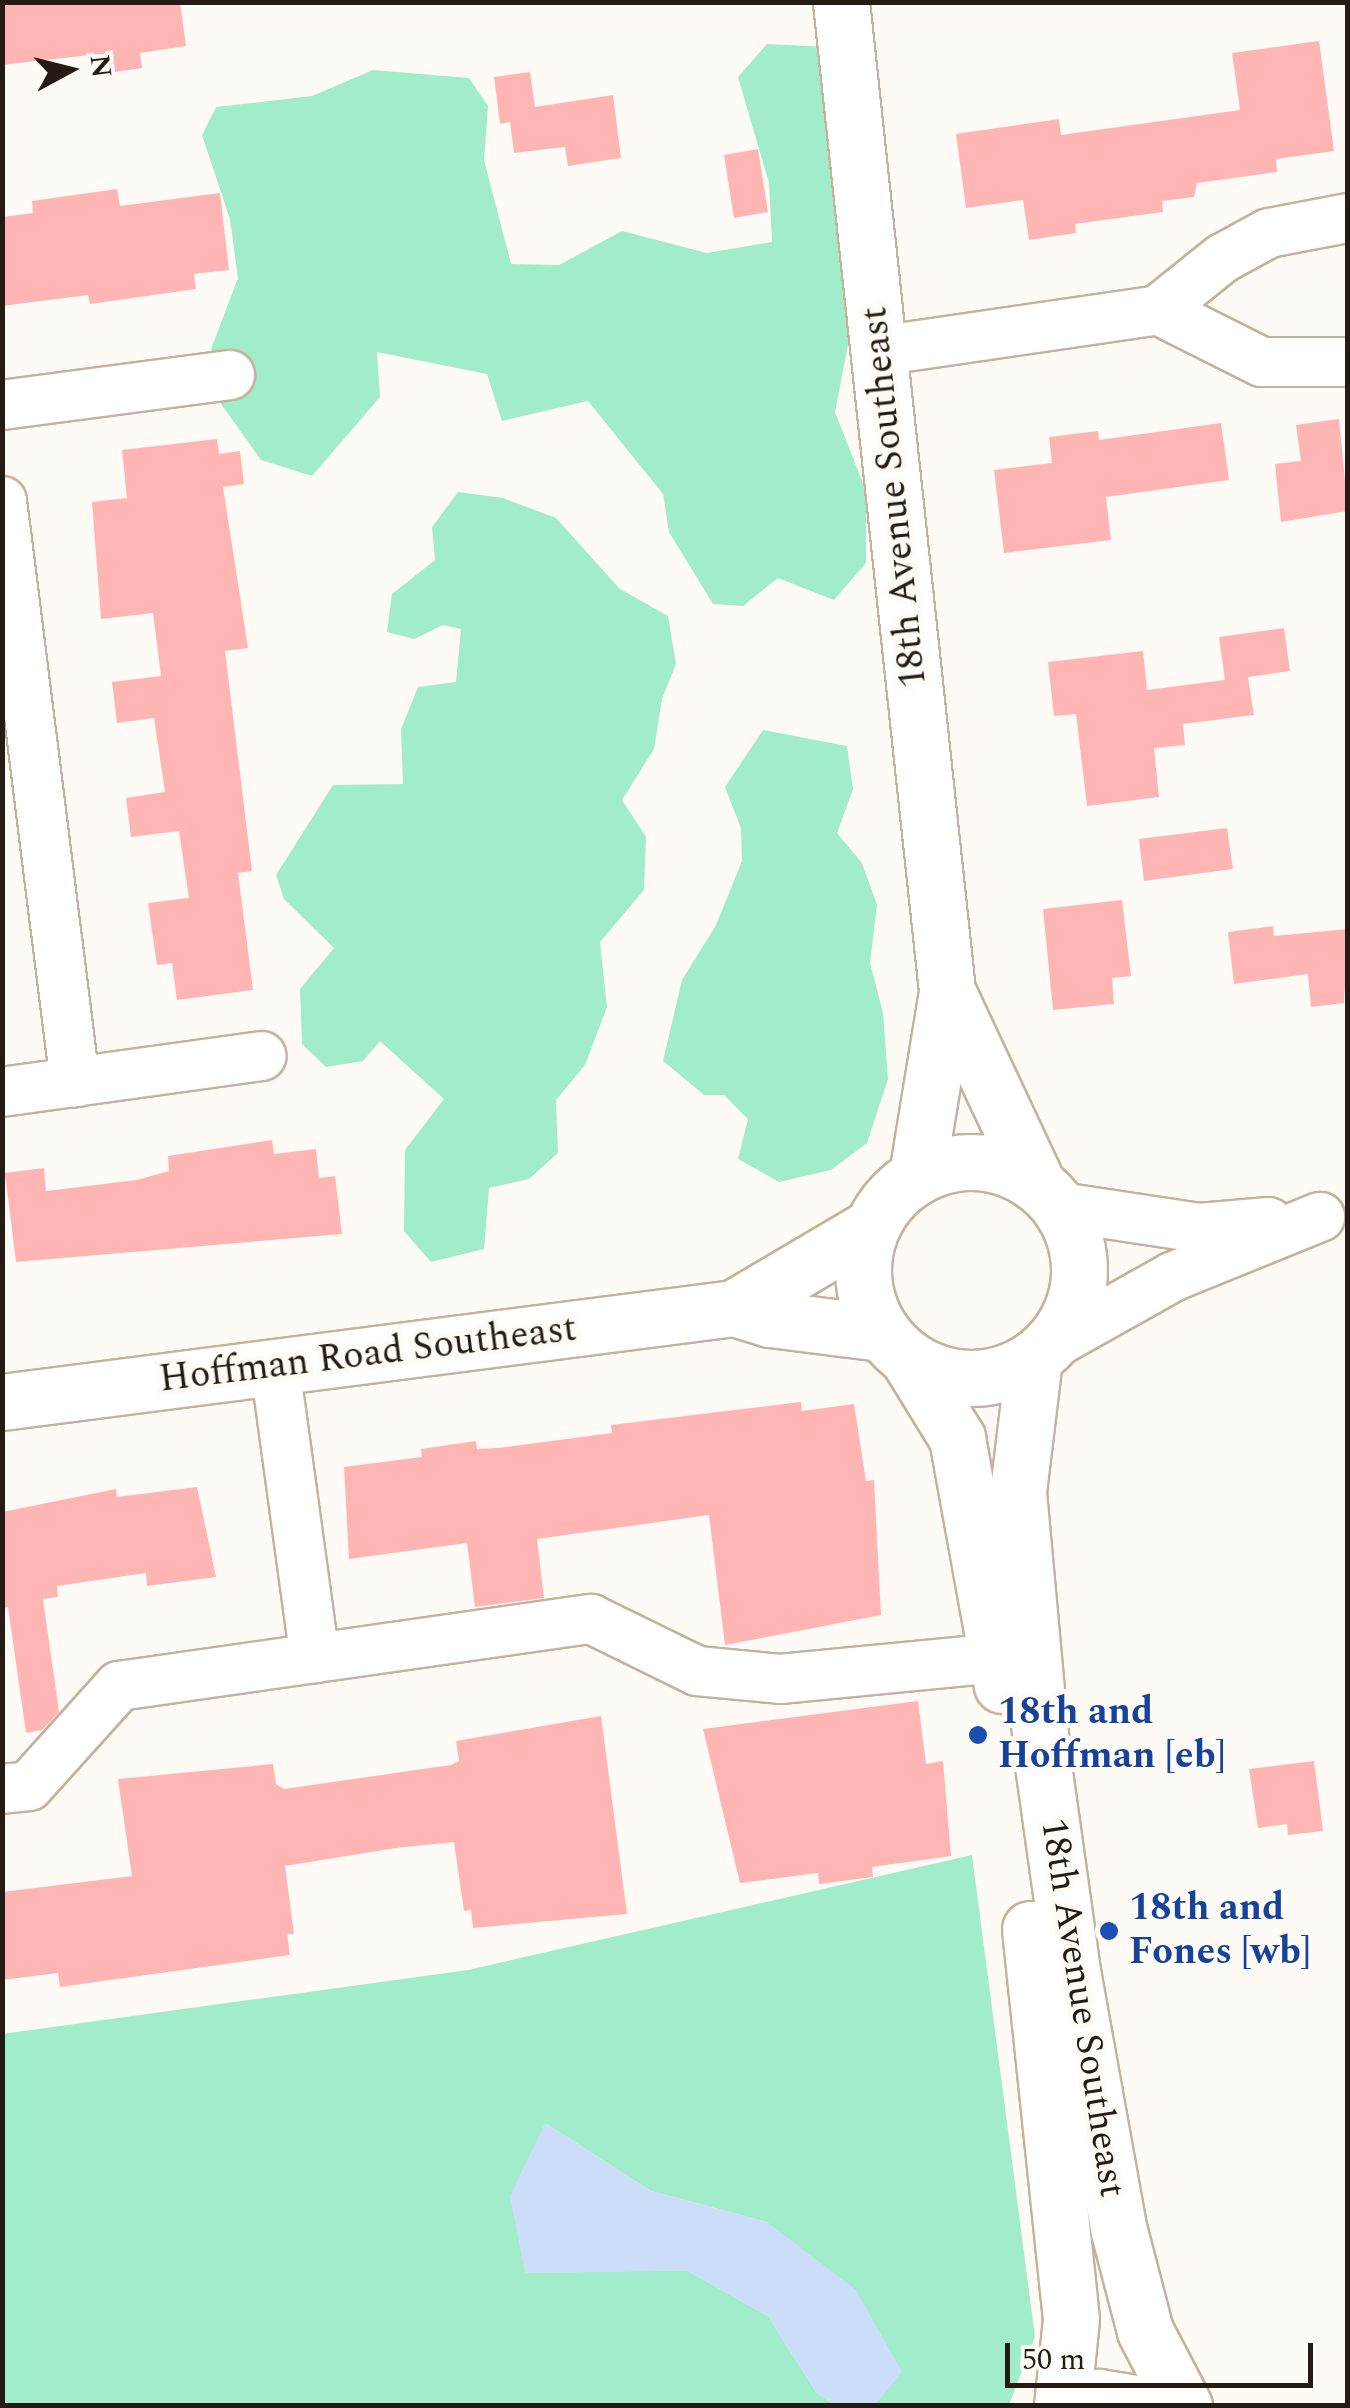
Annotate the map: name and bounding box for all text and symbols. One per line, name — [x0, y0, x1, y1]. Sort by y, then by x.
north arrow — [20, 20, 120, 120]
text: N — [78, 52, 123, 80]
street label: 18th Avenue Southeast — [852, 304, 938, 690]
street label: Hoffman Road Southeast — [157, 1307, 579, 1403]
place label: 18th and Hoffman [eb] — [998, 1690, 1225, 1780]
marker: 18th and Hoffman [eb] — [967, 1724, 989, 1746]
street label: 18th Avenue Southeast — [1030, 1815, 1134, 2201]
place label: 18th and Fones [wb] — [1129, 1886, 1310, 1976]
marker: 18th and Fones [wb] — [1098, 1920, 1120, 1942]
scale bar — [1010, 2323, 1318, 2385]
text: 50 m — [1022, 2337, 1085, 2383]

